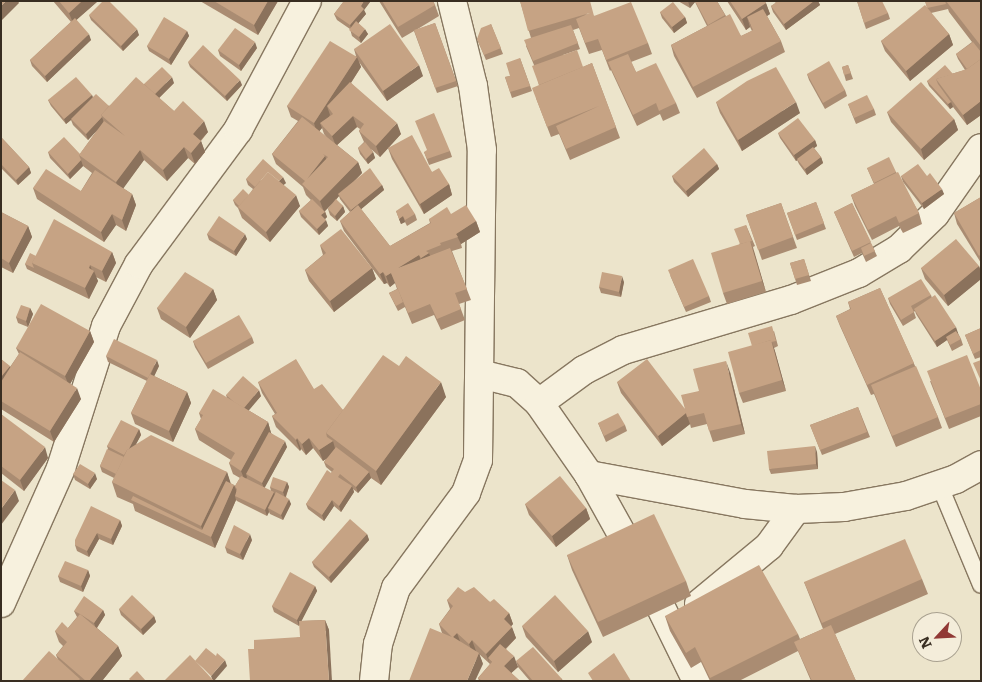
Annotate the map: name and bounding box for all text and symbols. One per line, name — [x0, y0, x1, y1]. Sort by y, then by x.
north arrow — [912, 612, 962, 662]
text: N — [913, 633, 936, 652]

